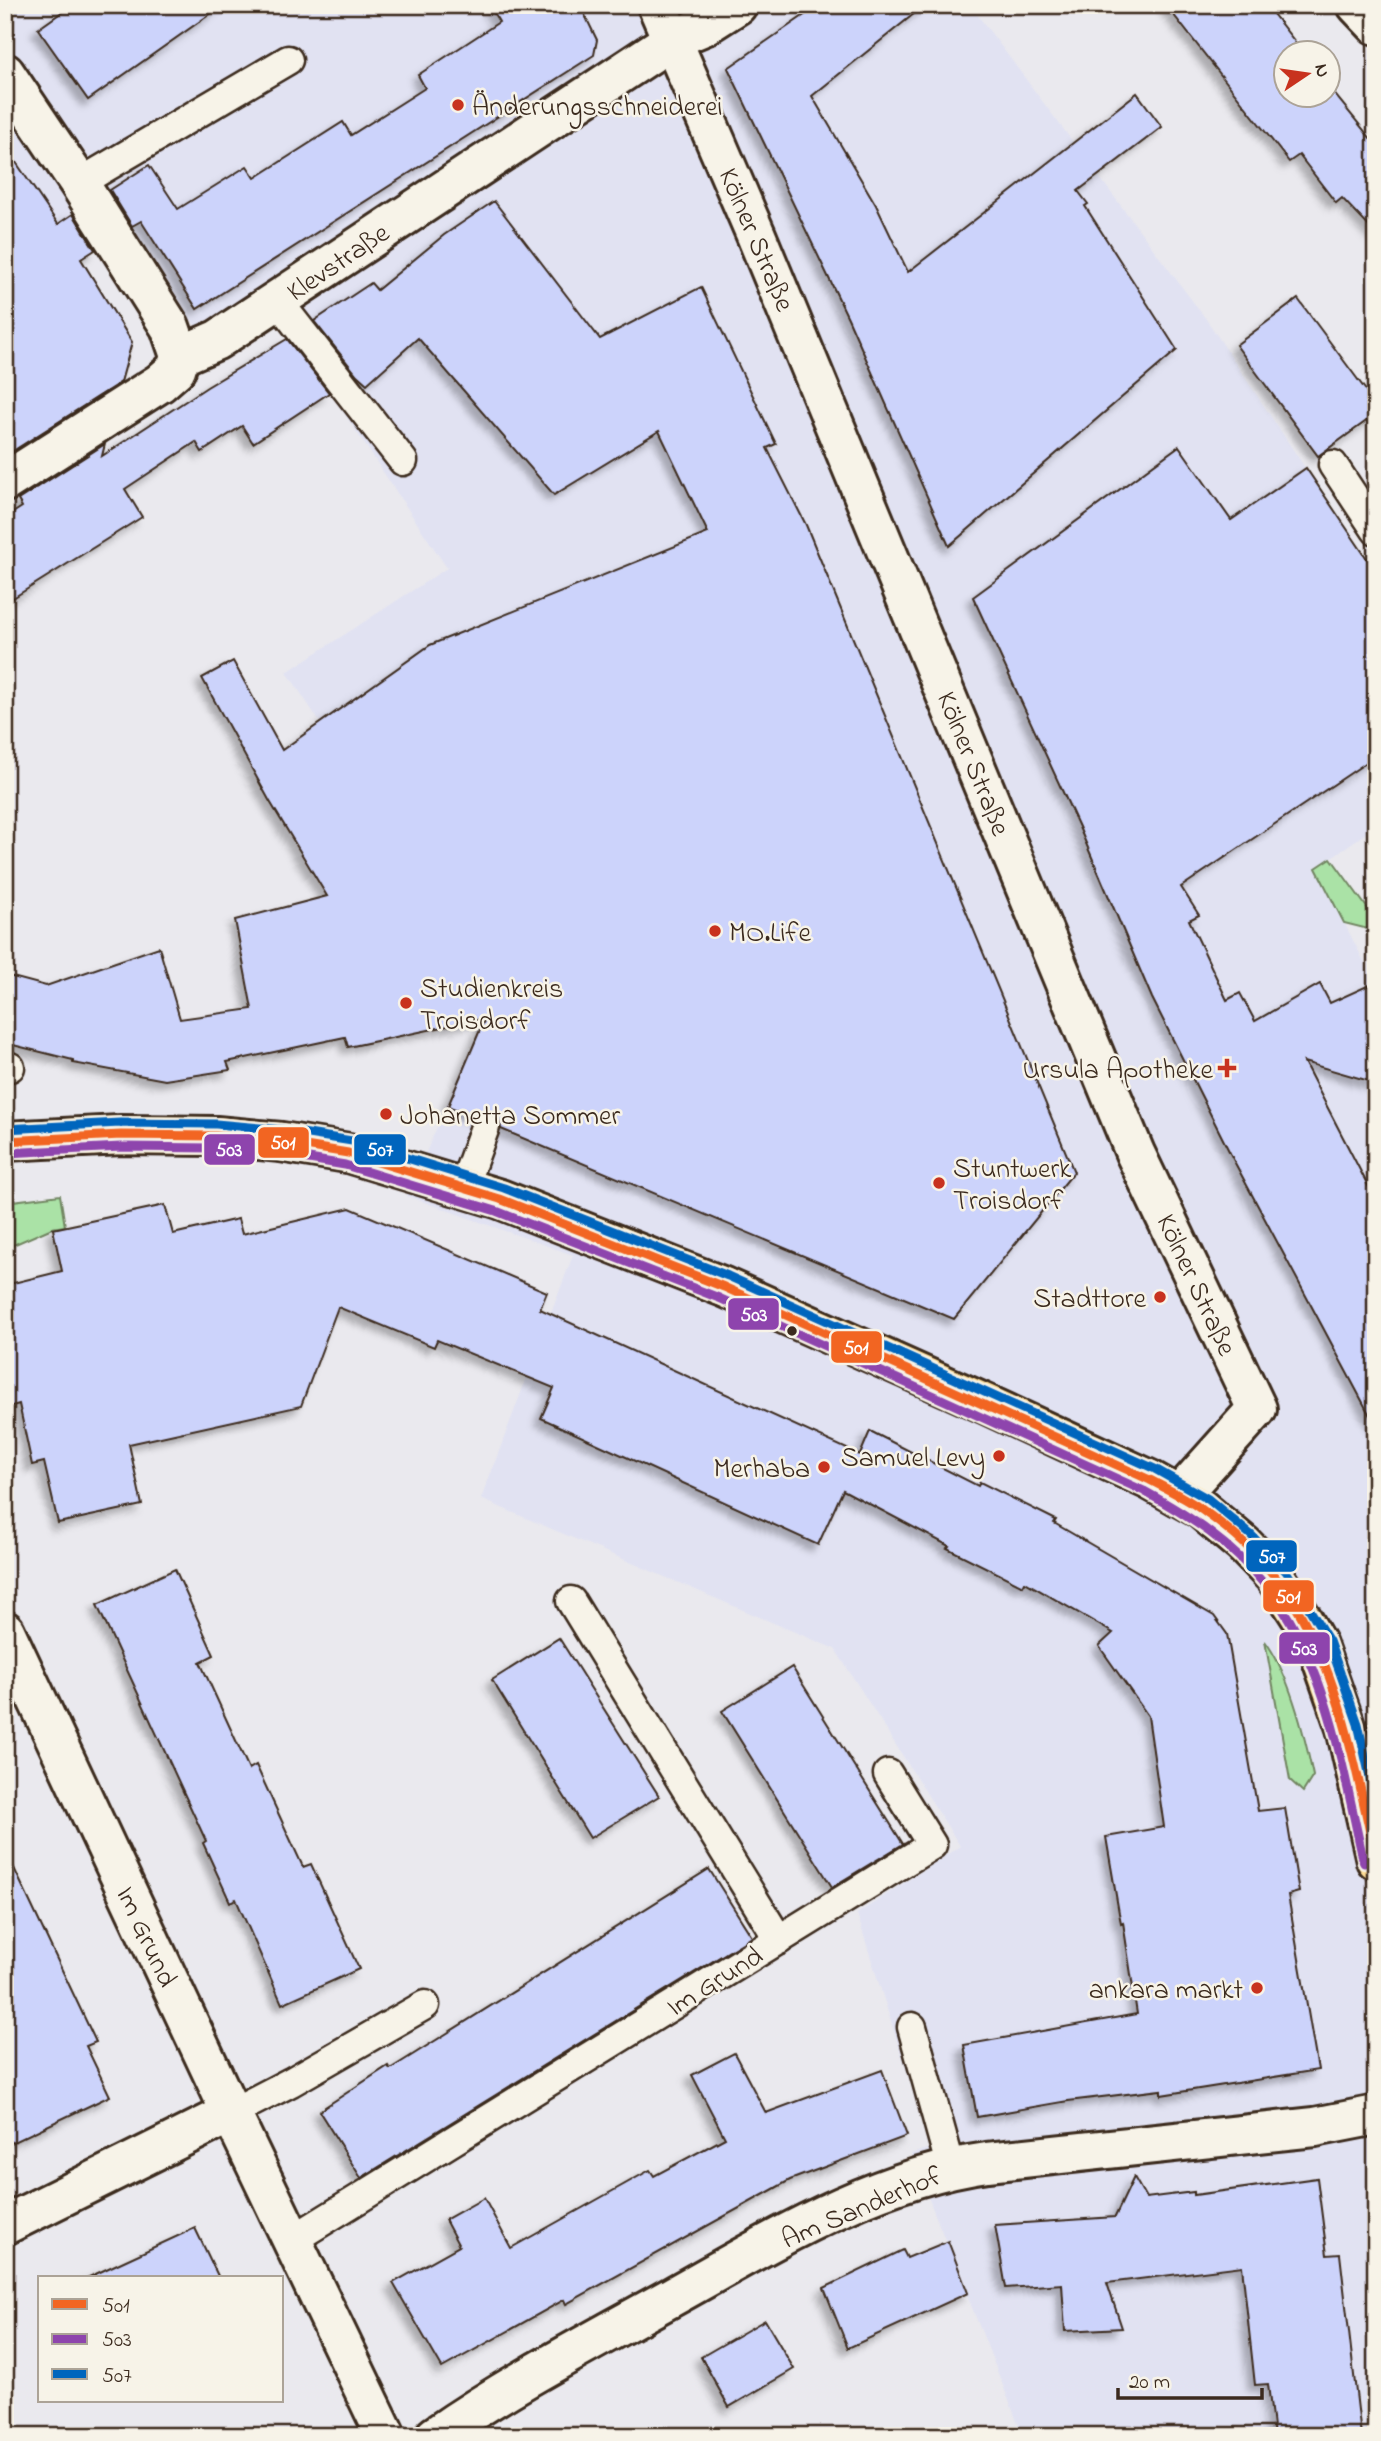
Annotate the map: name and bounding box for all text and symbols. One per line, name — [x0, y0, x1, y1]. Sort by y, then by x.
north arrow — [1272, 38, 1342, 108]
text: N — [1307, 61, 1336, 80]
place label: Änderungsschneiderei — [472, 88, 723, 129]
marker: Änderungsschneiderei — [450, 97, 466, 113]
street label: Kölner Straße — [706, 162, 804, 319]
street label: Klevstraße — [279, 214, 399, 313]
street label: Kölner Straße — [924, 686, 1019, 843]
place label: MO.Life — [729, 914, 811, 955]
marker: MO.Life — [707, 923, 723, 939]
place label: Studienkreis Troisdorf — [420, 970, 563, 1043]
marker: Studienkreis Troisdorf — [398, 995, 414, 1011]
place label: Ursula Apotheke — [1023, 1051, 1213, 1092]
marker: Ursula Apotheke — [1219, 1060, 1235, 1076]
place label: Johanetta Sommer — [400, 1097, 621, 1138]
marker: Johanetta Sommer — [378, 1106, 394, 1122]
line badge: 501 — [257, 1126, 310, 1159]
text: 501 — [270, 1131, 296, 1158]
line badge: 503 — [203, 1133, 256, 1166]
line badge: 507 — [353, 1133, 407, 1166]
text: 503 — [216, 1138, 243, 1165]
text: 507 — [367, 1138, 394, 1165]
place label: Stuntwerk Troisdorf — [953, 1150, 1072, 1223]
marker: Stuntwerk Troisdorf — [931, 1175, 947, 1191]
street label: Kölner Straße — [1144, 1208, 1246, 1364]
place label: Stadttore — [1033, 1280, 1146, 1321]
marker: Stadttore — [1152, 1289, 1168, 1305]
line badge: 503 — [727, 1297, 780, 1331]
text: 503 — [741, 1303, 768, 1330]
unlabelled marker — [785, 1324, 799, 1338]
line badge: 501 — [830, 1330, 883, 1364]
text: 501 — [843, 1336, 869, 1363]
place label: Samuel Levy — [841, 1439, 985, 1480]
marker: Samuel Levy — [991, 1448, 1007, 1464]
place label: Merhaba — [713, 1450, 810, 1491]
marker: Merhaba — [816, 1459, 832, 1475]
line badge: 507 — [1245, 1539, 1298, 1573]
text: 507 — [1259, 1545, 1286, 1572]
line badge: 501 — [1262, 1579, 1315, 1613]
text: 501 — [1275, 1585, 1301, 1612]
line badge: 503 — [1278, 1631, 1331, 1665]
text: 503 — [1291, 1637, 1318, 1664]
street label: Im Grund — [104, 1880, 186, 1995]
street label: Im Grund — [660, 1937, 772, 2029]
place label: ankara markt — [1089, 1971, 1243, 2012]
marker: ankara markt — [1249, 1980, 1265, 1996]
street label: Am Sanderhof — [776, 2157, 949, 2261]
legend — [38, 2276, 284, 2402]
text: 501 — [102, 2292, 130, 2322]
text: 503 — [102, 2326, 132, 2356]
scale bar — [1118, 2357, 1262, 2401]
text: 507 — [102, 2362, 132, 2392]
text: 20 m — [1129, 2368, 1170, 2398]

